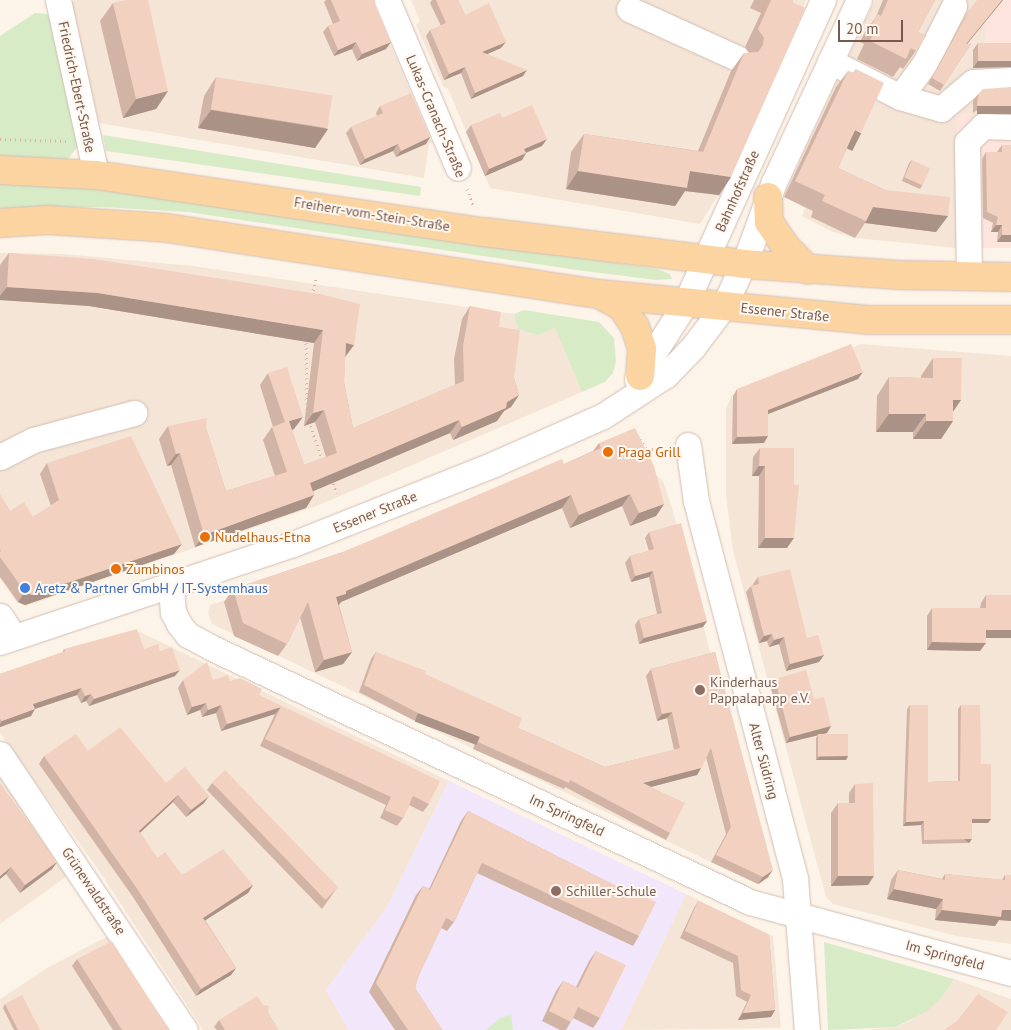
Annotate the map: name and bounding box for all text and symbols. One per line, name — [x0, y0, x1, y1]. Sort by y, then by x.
scale bar — [841, 10, 906, 42]
text: 20 m — [846, 19, 879, 38]
street label: Friedrich-Ebert-Straße — [55, 20, 99, 154]
street label: Lukas-Cranach-Straße — [403, 52, 469, 180]
street label: Bahnhofstraße — [712, 148, 762, 234]
street label: Freiherr-vom-Stein-Straße — [293, 193, 451, 235]
street label: Essener Straße — [740, 299, 830, 325]
place label: Praga Grill — [618, 444, 680, 460]
marker: Praga Grill — [602, 446, 614, 458]
street label: Essener Straße — [331, 488, 419, 536]
place label: Nudelhaus-Etna — [215, 529, 311, 545]
marker: Nudelhaus-Etna — [199, 531, 211, 543]
place label: Zumbinos — [126, 561, 185, 577]
marker: Zumbinos — [110, 563, 122, 575]
place label: Aretz & Partner GmbH / IT-Systemhaus — [35, 580, 268, 596]
marker: Aretz & Partner GmbH / IT-Systemhaus — [19, 582, 31, 594]
place label: Kinderhaus Pappalapapp e.V. — [710, 674, 810, 706]
marker: Kinderhaus Pappalapapp e.V. — [694, 684, 706, 696]
street label: Alter Südring — [746, 721, 782, 801]
street label: Im Springfeld — [527, 790, 607, 840]
street label: Grünewaldstraße — [58, 844, 130, 938]
place label: Schiller-Schule — [566, 883, 656, 899]
marker: Schiller-Schule — [550, 885, 562, 897]
street label: Im Springfeld — [904, 936, 986, 974]

